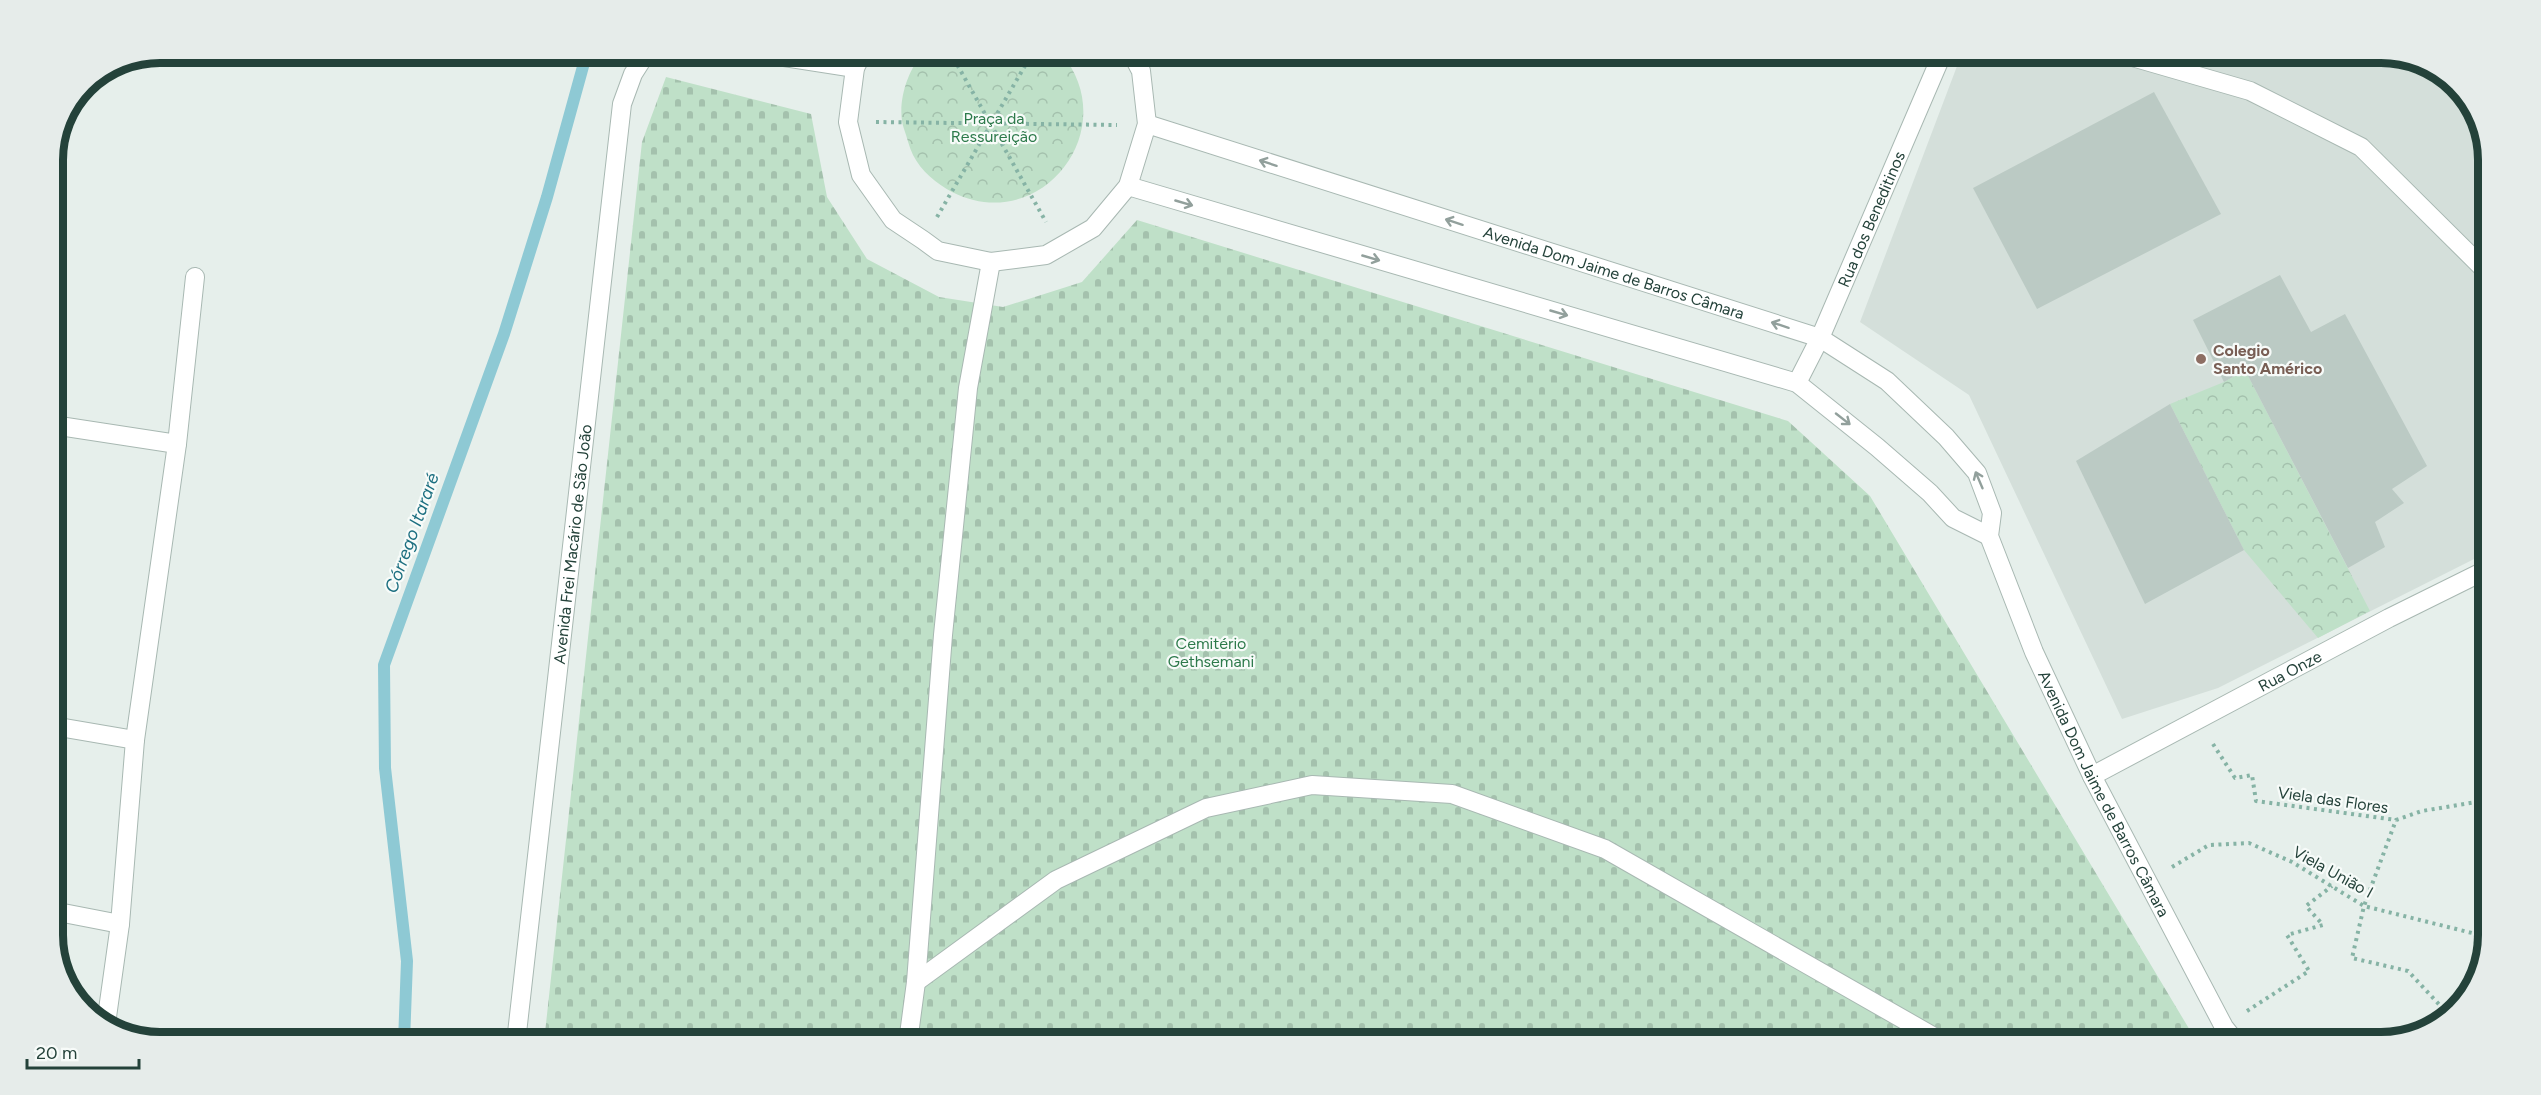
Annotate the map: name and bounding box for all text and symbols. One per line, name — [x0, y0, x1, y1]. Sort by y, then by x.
park label: Praça da Ressureição — [951, 109, 1037, 146]
street label: Rua dos Beneditinos — [1834, 148, 1909, 290]
one-way arrow — [1259, 157, 1278, 168]
one-way arrow — [1174, 198, 1193, 209]
one-way arrow — [1445, 216, 1464, 227]
street label: Avenida Dom Jaime de Barros Câmara — [1481, 222, 1747, 323]
one-way arrow — [1362, 253, 1381, 264]
one-way arrow — [1549, 308, 1568, 319]
one-way arrow — [1771, 319, 1790, 330]
place label: Colegio Santo Américo — [2213, 341, 2322, 378]
marker: Colegio Santo Américo — [2194, 352, 2208, 366]
one-way arrow — [1834, 413, 1850, 426]
street label: Avenida Frei Macário de São João — [549, 423, 595, 665]
water label: Córrego Itararé — [380, 470, 444, 596]
one-way arrow — [1973, 472, 1984, 490]
park label: Cemitério Gethsemani — [1168, 634, 1254, 671]
street label: Rua Onze — [2255, 646, 2325, 695]
street label: Avenida Dom Jaime de Barros Câmara — [2035, 668, 2174, 920]
street label: Viela das Flores — [2277, 783, 2389, 817]
street label: Viela União I — [2290, 842, 2376, 902]
scale bar — [27, 1032, 140, 1070]
text: 20 m — [36, 1042, 77, 1064]

